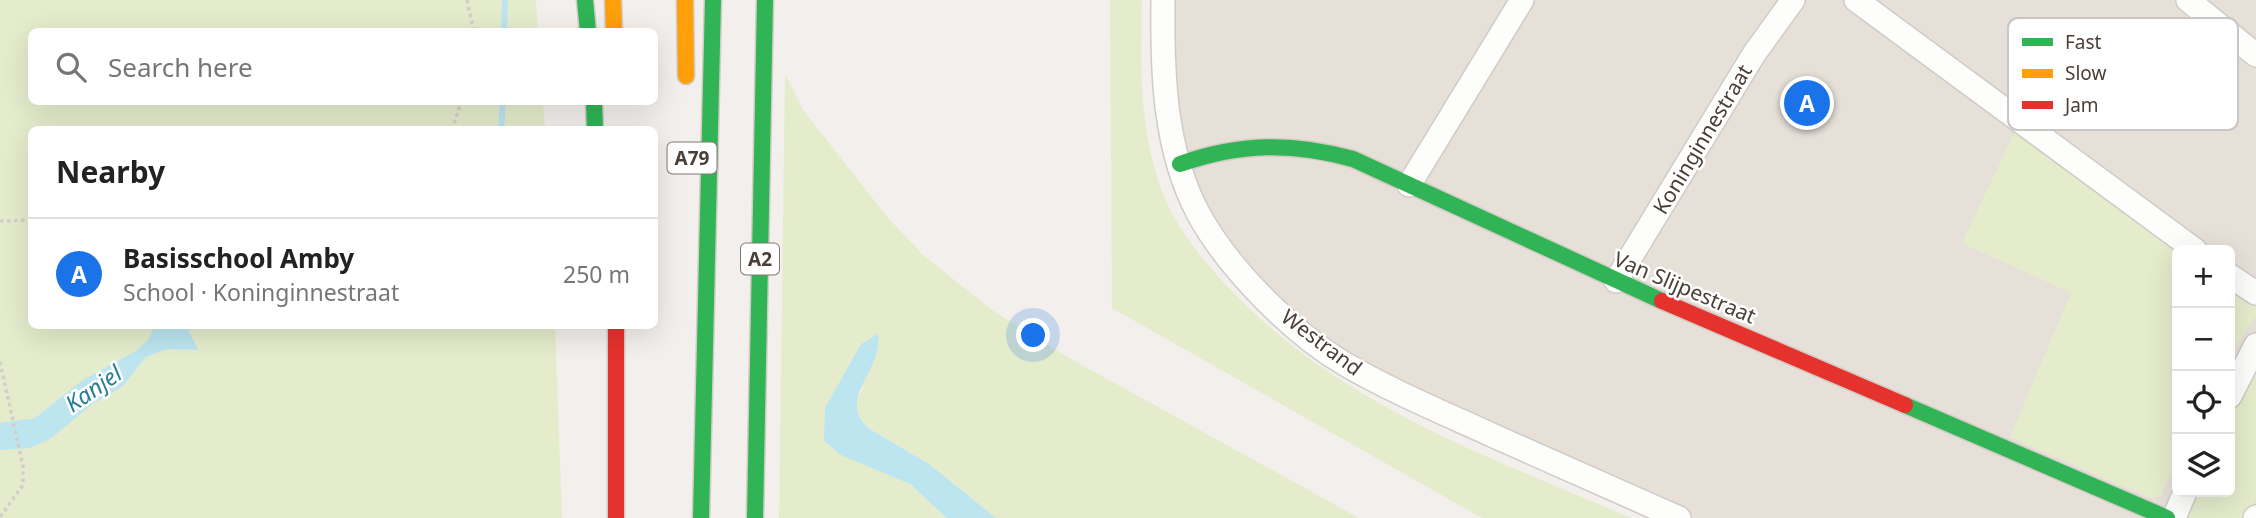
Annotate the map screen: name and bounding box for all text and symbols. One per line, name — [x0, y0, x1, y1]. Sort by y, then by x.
legend — [2008, 18, 2238, 130]
search box — [28, 28, 658, 105]
text: Fast — [2065, 29, 2102, 55]
icon: search — [52, 48, 90, 86]
text: Search here — [108, 49, 253, 85]
street label: Koninginnestraat — [1646, 58, 1758, 219]
text: Slow — [2065, 60, 2106, 86]
pin: A — [1784, 77, 1830, 129]
text: Jam — [2063, 92, 2099, 118]
road number: A79 — [668, 142, 716, 174]
text: Nearby — [56, 151, 165, 192]
text: Basisschool Amby — [123, 240, 354, 276]
road number: A2 — [741, 244, 779, 274]
street label: Van Slijpestraat — [1610, 244, 1761, 330]
map controls — [2172, 245, 2235, 497]
button: + — [2172, 245, 2235, 308]
text: A — [71, 258, 87, 290]
text: 250 m — [563, 258, 630, 290]
text: School · Koninginnestraat — [123, 276, 399, 308]
street label: Westrand — [1276, 302, 1368, 382]
button: − — [2172, 308, 2235, 371]
your location — [1016, 318, 1050, 352]
water label: Kanjel — [58, 356, 129, 419]
button: locate — [2172, 371, 2235, 434]
button: layers — [2172, 434, 2235, 497]

